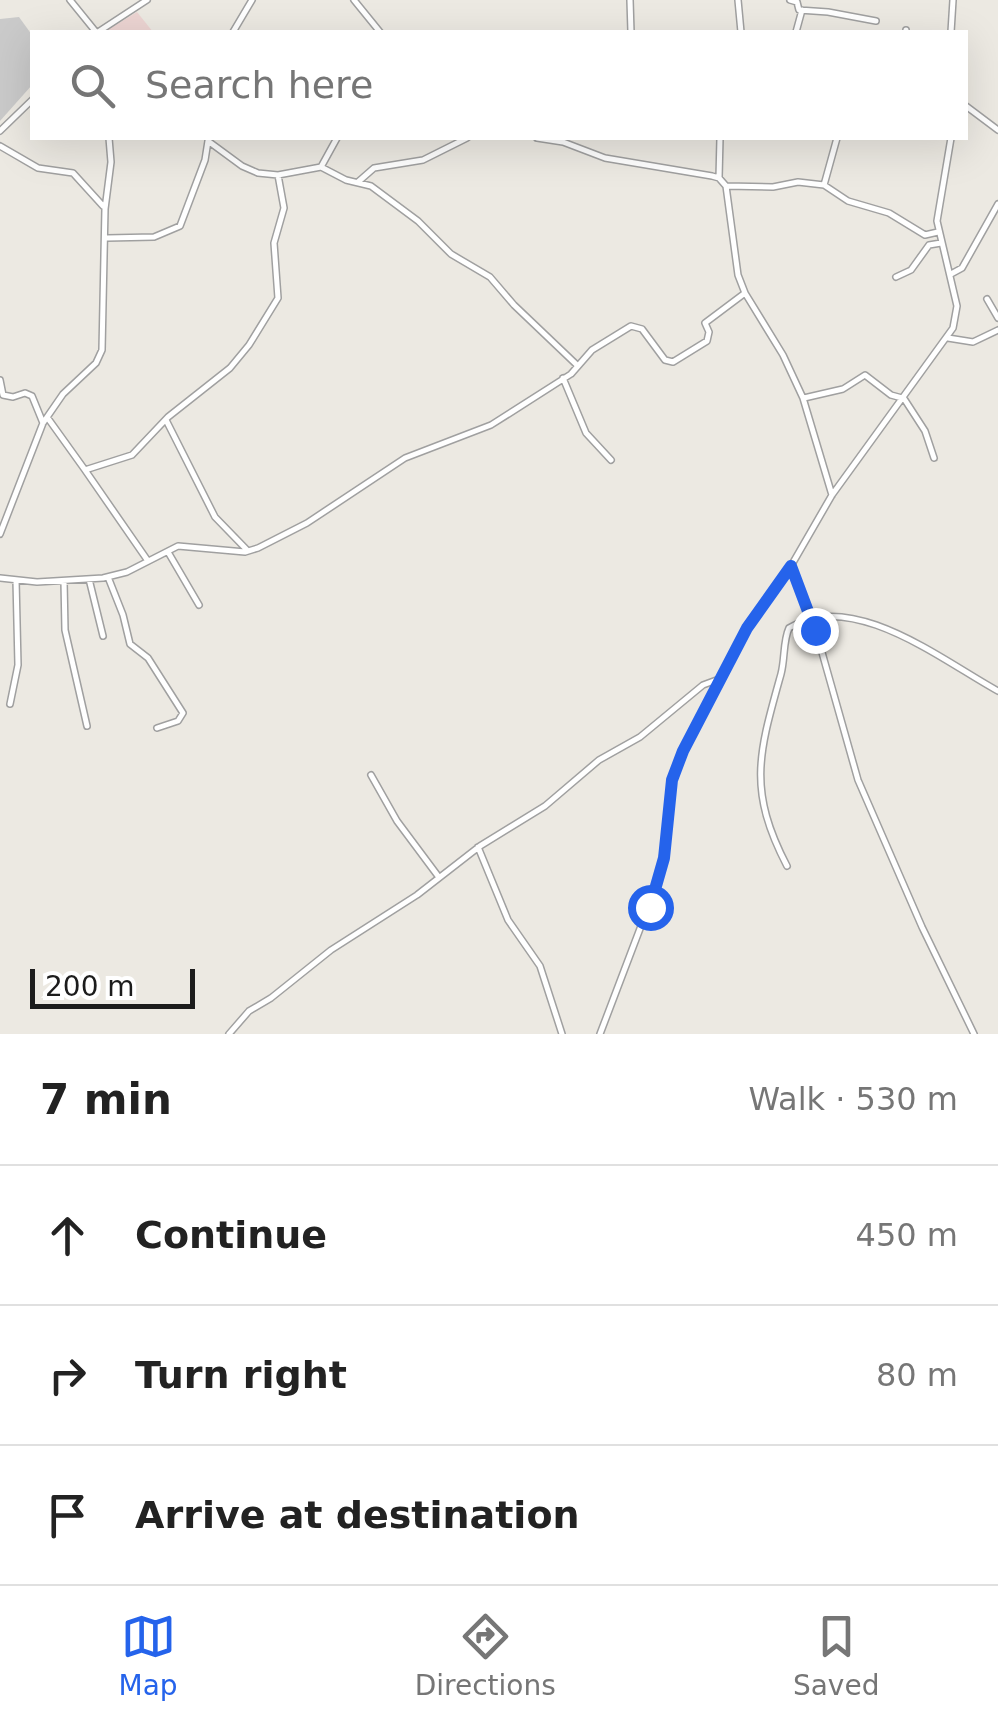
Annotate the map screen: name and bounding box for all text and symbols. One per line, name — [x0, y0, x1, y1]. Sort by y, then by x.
search box — [30, 30, 968, 140]
icon: search — [65, 58, 120, 113]
text: Search here — [145, 63, 373, 107]
route end — [793, 608, 839, 654]
route start — [628, 885, 674, 931]
scale bar — [30, 964, 195, 1008]
text: 200 m — [45, 970, 135, 1003]
text: 7 min — [40, 1075, 172, 1124]
text: Walk · 530 m — [748, 1080, 958, 1118]
icon: ahead — [40, 1208, 95, 1263]
text: Continue — [135, 1213, 327, 1257]
text: 450 m — [856, 1216, 958, 1254]
icon: right — [40, 1348, 95, 1403]
text: Turn right — [135, 1353, 347, 1397]
text: 80 m — [876, 1356, 958, 1394]
icon: arrive — [40, 1488, 95, 1543]
text: Arrive at destination — [135, 1493, 580, 1537]
tab: Map — [119, 1609, 178, 1702]
tab: Directions — [415, 1609, 556, 1702]
tab: Saved — [793, 1609, 879, 1702]

